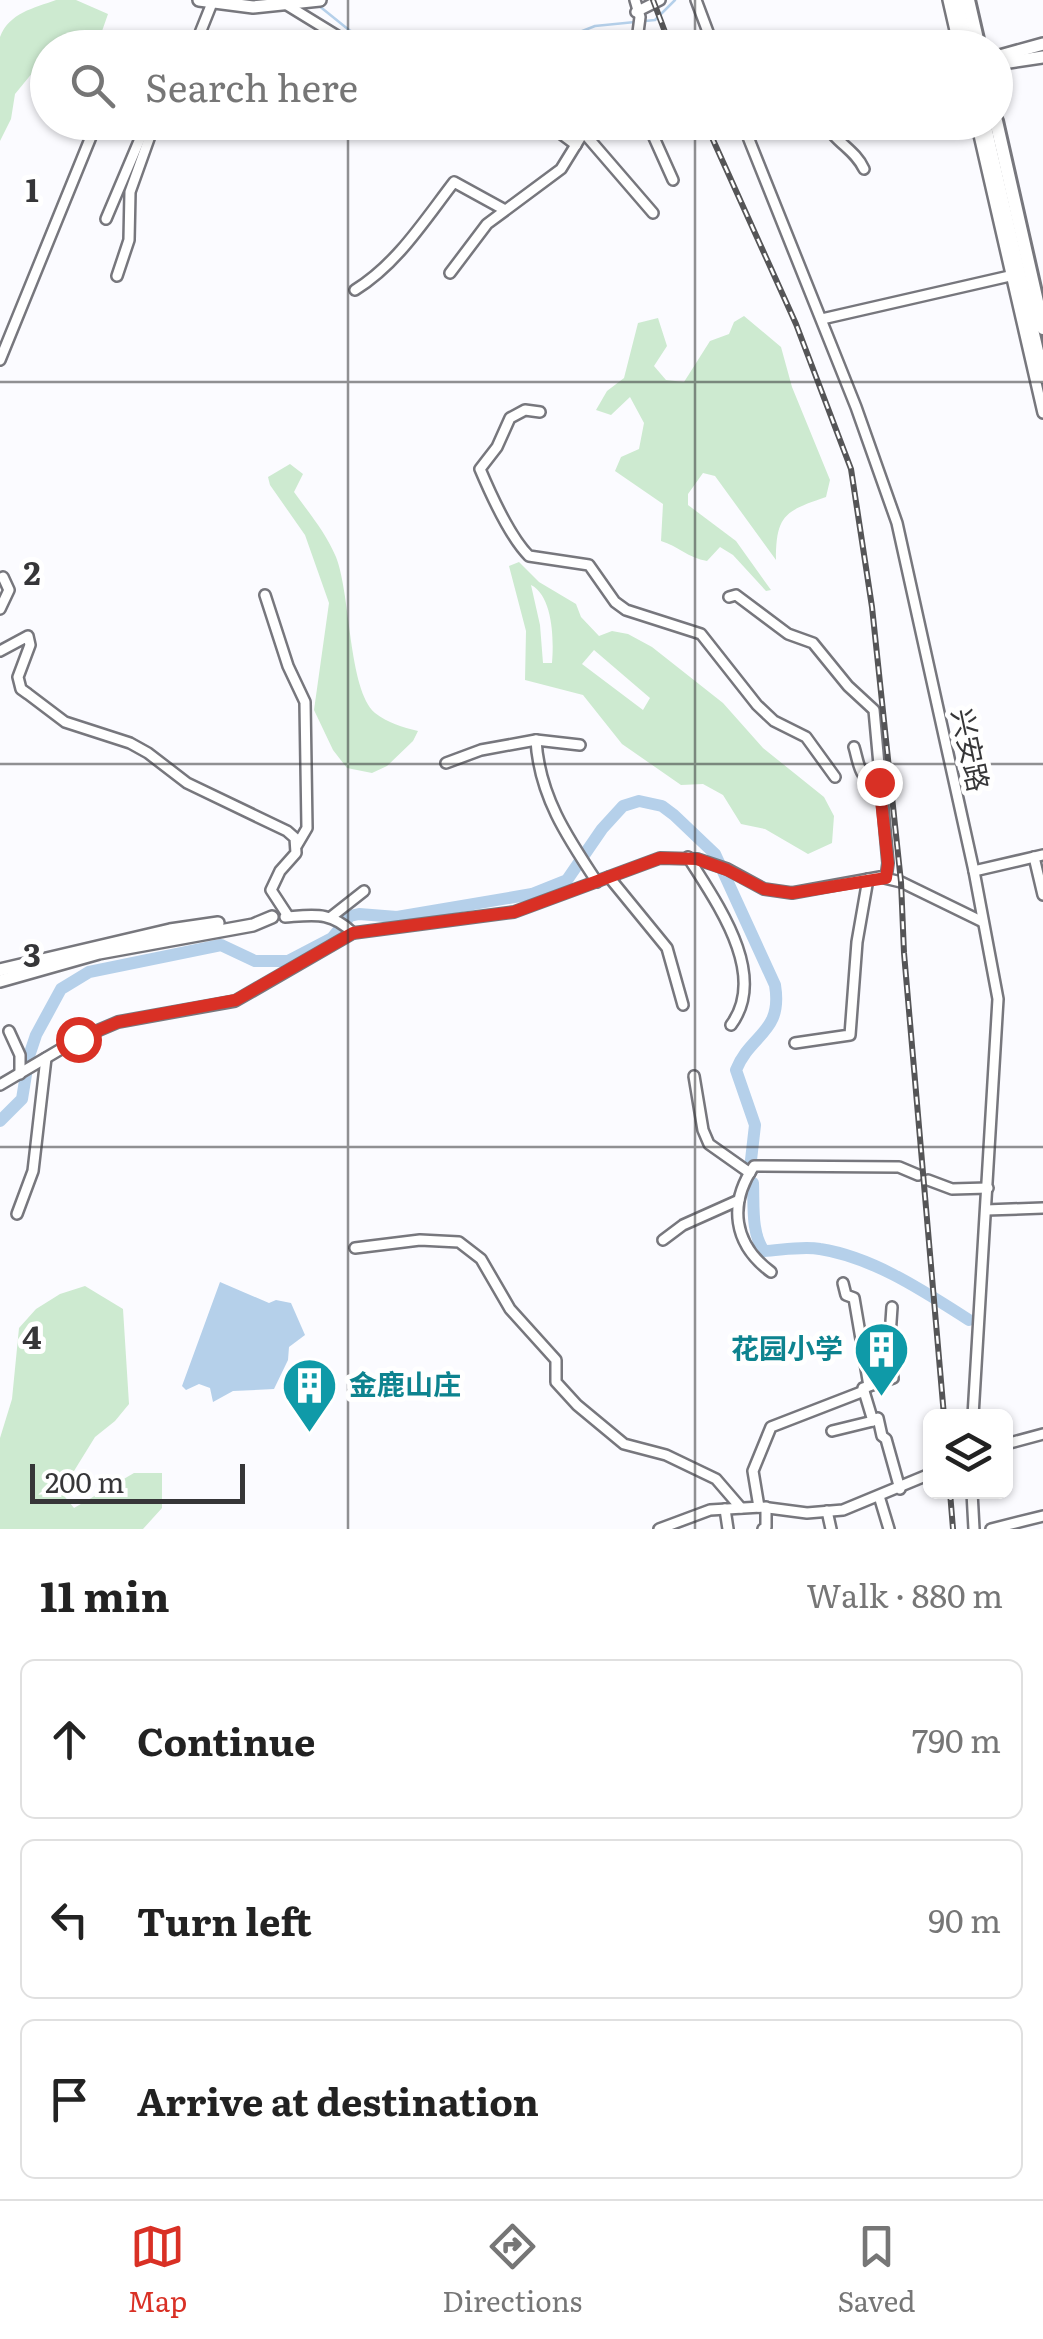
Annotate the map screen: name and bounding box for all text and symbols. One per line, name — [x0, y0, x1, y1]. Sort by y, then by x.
search box — [30, 30, 1013, 140]
text: Search here — [145, 57, 358, 114]
icon: search — [65, 58, 120, 113]
text: 1 — [25, 164, 39, 212]
text: 2 — [23, 547, 41, 595]
street label: 兴安路 — [943, 704, 1001, 795]
route end — [857, 760, 903, 806]
text: 3 — [23, 929, 41, 977]
route start — [56, 1017, 102, 1063]
text: 4 — [22, 1311, 42, 1359]
building icon: 花园小学 — [852, 1319, 912, 1398]
place label: 花园小学 — [731, 1326, 843, 1368]
building icon: 金鹿山庄 — [280, 1355, 340, 1434]
place label: 金鹿山庄 — [349, 1362, 461, 1404]
map controls — [923, 1409, 1013, 1499]
button: layers — [923, 1409, 1013, 1499]
scale bar — [30, 1459, 245, 1504]
text: 200 m — [45, 1460, 124, 1502]
text: 11 min — [40, 1563, 170, 1625]
text: Walk · 880 m — [806, 1570, 1003, 1618]
text: Continue — [137, 1711, 315, 1768]
icon: ahead — [42, 1712, 97, 1767]
text: 790 m — [912, 1715, 1001, 1763]
text: Turn left — [137, 1891, 312, 1948]
icon: left — [42, 1892, 97, 1947]
text: 90 m — [928, 1895, 1001, 1943]
text: Arrive at destination — [137, 2071, 539, 2128]
icon: arrive — [42, 2072, 97, 2127]
tab: Map — [128, 2219, 187, 2321]
tab: Directions — [442, 2219, 582, 2321]
tab: Saved — [837, 2219, 915, 2321]

